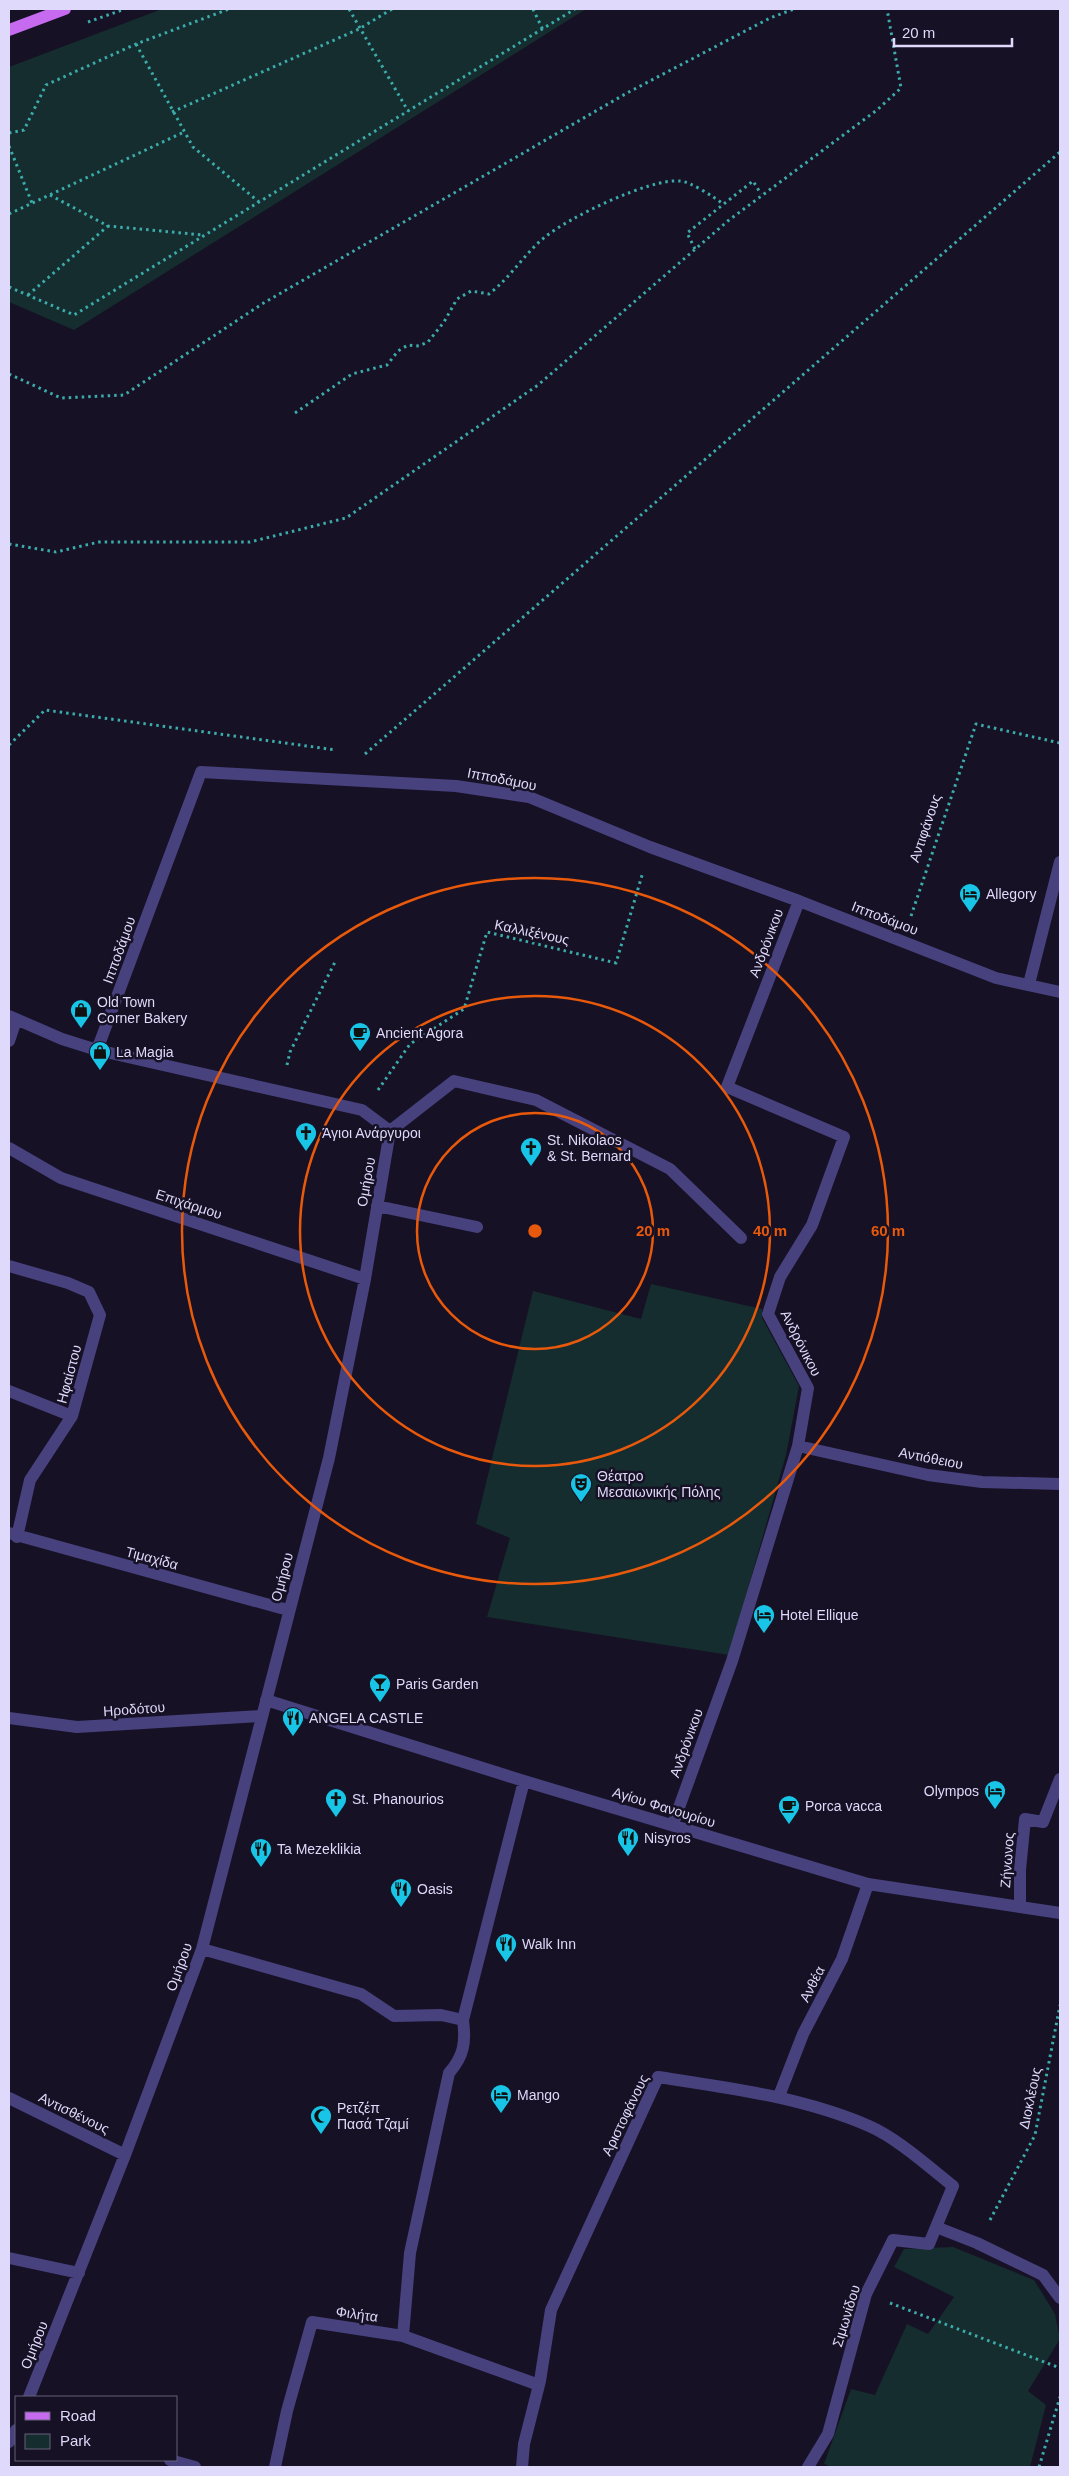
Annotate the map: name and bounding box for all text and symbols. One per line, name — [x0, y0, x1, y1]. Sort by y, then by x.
scale bar — [894, 15, 1012, 47]
text: 20 m — [902, 24, 935, 41]
street label: Ιπποδάμου — [466, 764, 538, 794]
street label: Αντιφάνους — [906, 792, 944, 864]
hotel icon: Allegory — [958, 882, 982, 913]
place label: Allegory — [986, 886, 1037, 902]
street label: Ιπποδάμου — [849, 898, 921, 938]
street label: Ανδρόνικου — [746, 907, 786, 979]
street label: Ιπποδάμου — [99, 914, 139, 986]
street label: Καλλιξένους — [493, 916, 571, 948]
place label: Old Town Corner Bakery — [97, 994, 187, 1026]
shop icon: Old Town Corner Bakery — [69, 998, 93, 1029]
cafe icon: Ancient Agora — [348, 1021, 372, 1052]
place label: Ancient Agora — [376, 1025, 463, 1041]
shop icon: La Magia — [88, 1040, 112, 1071]
place label: La Magia — [116, 1044, 174, 1060]
church icon: Άγιοι Ανάργυροι — [294, 1121, 318, 1152]
place label: Άγιοι Ανάργυροι — [322, 1125, 421, 1141]
place label: St. Nikolaos & St. Bernard — [547, 1132, 631, 1164]
church icon: St. Nikolaos & St. Bernard — [519, 1136, 543, 1167]
street label: Ομήρου — [354, 1156, 378, 1208]
street label: Επιχάρμου — [154, 1186, 224, 1222]
centre of rings — [526, 1222, 544, 1240]
text: 20 m — [636, 1222, 670, 1239]
text: 40 m — [753, 1222, 787, 1239]
text: 60 m — [871, 1222, 905, 1239]
street label: Ανδρόνικου — [778, 1307, 824, 1379]
street label: Ηφαίστου — [54, 1343, 84, 1405]
street label: Αντιόθειου — [898, 1444, 964, 1472]
place label: Θέατρο Μεσαιωνικής Πόλης — [597, 1468, 721, 1500]
theatre icon: Θέατρο Μεσαιωνικής Πόλης — [569, 1472, 593, 1503]
street label: Τιμαχίδα — [124, 1543, 180, 1573]
street label: Ομήρου — [268, 1551, 296, 1603]
hotel icon: Hotel Ellique — [752, 1603, 776, 1634]
place label: Hotel Ellique — [780, 1607, 859, 1623]
bar icon: Paris Garden — [368, 1672, 392, 1703]
place label: Paris Garden — [396, 1676, 478, 1692]
street label: Ηροδότου — [103, 1699, 165, 1719]
restaurant icon: ANGELA CASTLE — [281, 1706, 305, 1737]
street label: Ανδρόνικου — [666, 1706, 706, 1780]
place label: ANGELA CASTLE — [309, 1710, 423, 1726]
hotel icon: Olympos — [983, 1779, 1007, 1810]
place label: Olympos — [924, 1783, 979, 1799]
street label: Αγίου Φανουρίου — [611, 1784, 717, 1830]
church icon: St. Phanourios — [324, 1787, 348, 1818]
place label: St. Phanourios — [352, 1791, 444, 1807]
cafe icon: Porca vacca — [777, 1794, 801, 1825]
place label: Porca vacca — [805, 1798, 882, 1814]
restaurant icon: Nisyros — [616, 1826, 640, 1857]
place label: Nisyros — [644, 1830, 691, 1846]
street label: Ζήνωνος — [997, 1831, 1017, 1888]
restaurant icon: Ta Mezeklikia — [249, 1837, 273, 1868]
place label: Ta Mezeklikia — [277, 1841, 361, 1857]
restaurant icon: Oasis — [389, 1877, 413, 1908]
place label: Oasis — [417, 1881, 453, 1897]
restaurant icon: Walk Inn — [494, 1932, 518, 1963]
place label: Walk Inn — [522, 1936, 576, 1952]
street label: Ομήρου — [163, 1941, 195, 1993]
street label: Ανθέα — [796, 1963, 828, 2005]
street label: Διοκλέους — [1016, 2065, 1044, 2130]
street label: Αριστοφάνους — [598, 2071, 652, 2158]
hotel icon: Mango — [489, 2083, 513, 2114]
place label: Mango — [517, 2087, 560, 2103]
street label: Αντισθένους — [36, 2089, 112, 2137]
place label: Ρετζέπ Πασά Τζαμί — [337, 2100, 409, 2132]
mosque icon: Ρετζέπ Πασά Τζαμί — [309, 2104, 333, 2135]
street label: Σιμωνίδου — [829, 2283, 863, 2349]
street label: Φιλήτα — [335, 2303, 379, 2325]
street label: Ομήρου — [17, 2319, 51, 2371]
legend — [15, 2396, 178, 2461]
text: Road — [60, 2407, 96, 2424]
text: Park — [60, 2432, 91, 2449]

